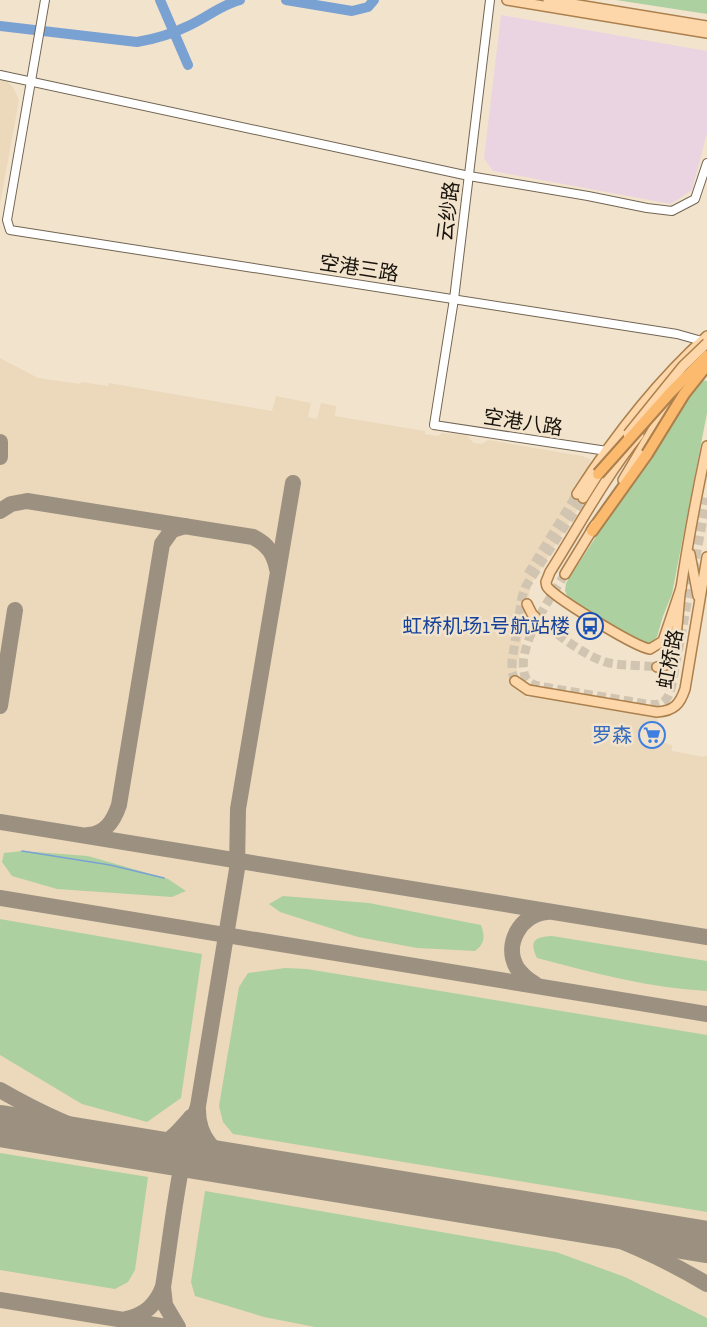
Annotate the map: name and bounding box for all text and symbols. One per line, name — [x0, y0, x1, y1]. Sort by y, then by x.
street label: 云纱路 — [432, 180, 464, 242]
street label: 空港三路 — [318, 250, 400, 286]
street label: 空港八路 — [482, 404, 564, 440]
bus stop icon: 虹桥机场1号航站楼 — [575, 611, 605, 641]
place label: 虹桥机场1号航站楼 — [402, 614, 570, 638]
street label: 虹桥路 — [652, 627, 688, 691]
supermarket icon: 罗森 — [637, 720, 667, 750]
place label: 罗森 — [592, 723, 632, 747]

